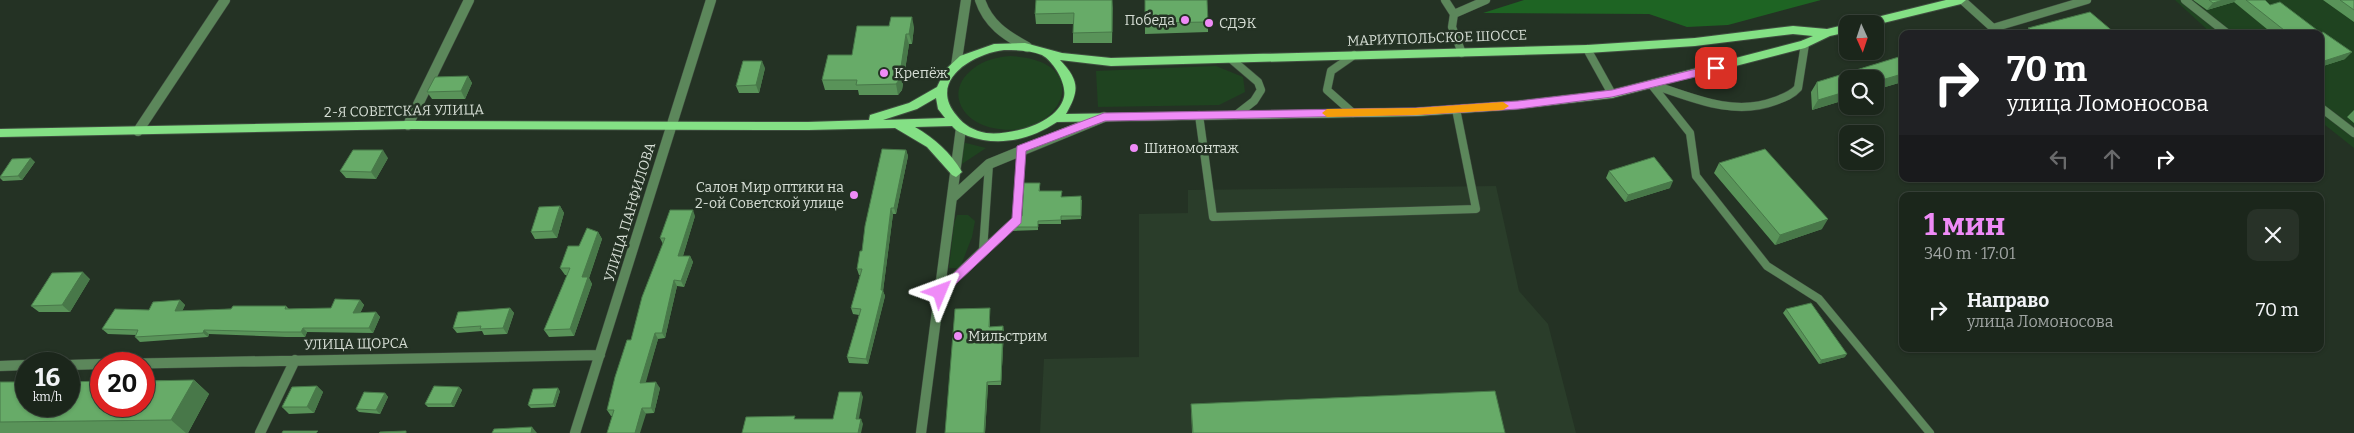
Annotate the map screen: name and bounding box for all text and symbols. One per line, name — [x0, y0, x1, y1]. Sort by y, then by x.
place label: Победа — [1125, 12, 1175, 29]
marker: Победа — [1179, 14, 1191, 26]
place label: СДЭК — [1219, 15, 1256, 32]
north arrow — [1839, 15, 1884, 60]
map controls — [1839, 15, 1884, 170]
marker: СДЭК — [1203, 17, 1215, 29]
street label: МАРИУПОЛЬСКОЕ ШОССЕ — [1347, 26, 1527, 50]
pin — [1695, 47, 1737, 89]
text: 70 m — [2007, 48, 2087, 90]
icon: right — [1924, 50, 1989, 115]
icon: arrive — [1702, 54, 1730, 82]
place label: Крепёж — [894, 65, 948, 82]
marker: Крепёж — [878, 67, 890, 79]
button: search — [1839, 70, 1884, 115]
text: улица Ломоносова — [2007, 90, 2208, 117]
street label: 2-Я СОВЕТСКАЯ УЛИЦА — [324, 101, 484, 121]
button: layers — [1839, 125, 1884, 170]
street label: УЛИЦА ПАНФИЛОВА — [601, 140, 659, 284]
place label: Шиномонтаж — [1144, 140, 1239, 157]
marker: Шиномонтаж — [1128, 142, 1140, 154]
icon: left — [2045, 145, 2073, 173]
icon: ahead — [2098, 145, 2126, 173]
icon: right — [2151, 145, 2179, 173]
place label: Салон Мир оптики на 2-ой Советской улице — [695, 179, 844, 212]
marker: Салон Мир оптики на 2-ой Советской улице — [848, 189, 860, 201]
text: 1 мин — [1924, 207, 2005, 243]
button: close — [2247, 209, 2299, 261]
text: 340 m · 17:01 — [1924, 244, 2015, 263]
position arrow — [913, 265, 965, 317]
text: Направо — [1967, 289, 2049, 312]
icon: right — [1924, 296, 1952, 324]
text: 70 m — [2256, 298, 2299, 321]
text: улица Ломоносова — [1967, 312, 2114, 331]
place label: Мильстрим — [968, 328, 1048, 345]
marker: Мильстрим — [952, 330, 964, 342]
street label: УЛИЦА ЩОРСА — [304, 335, 408, 353]
speed limit sign: 20 — [90, 352, 155, 417]
text: 16 — [35, 363, 60, 393]
text: km/h — [33, 390, 62, 404]

